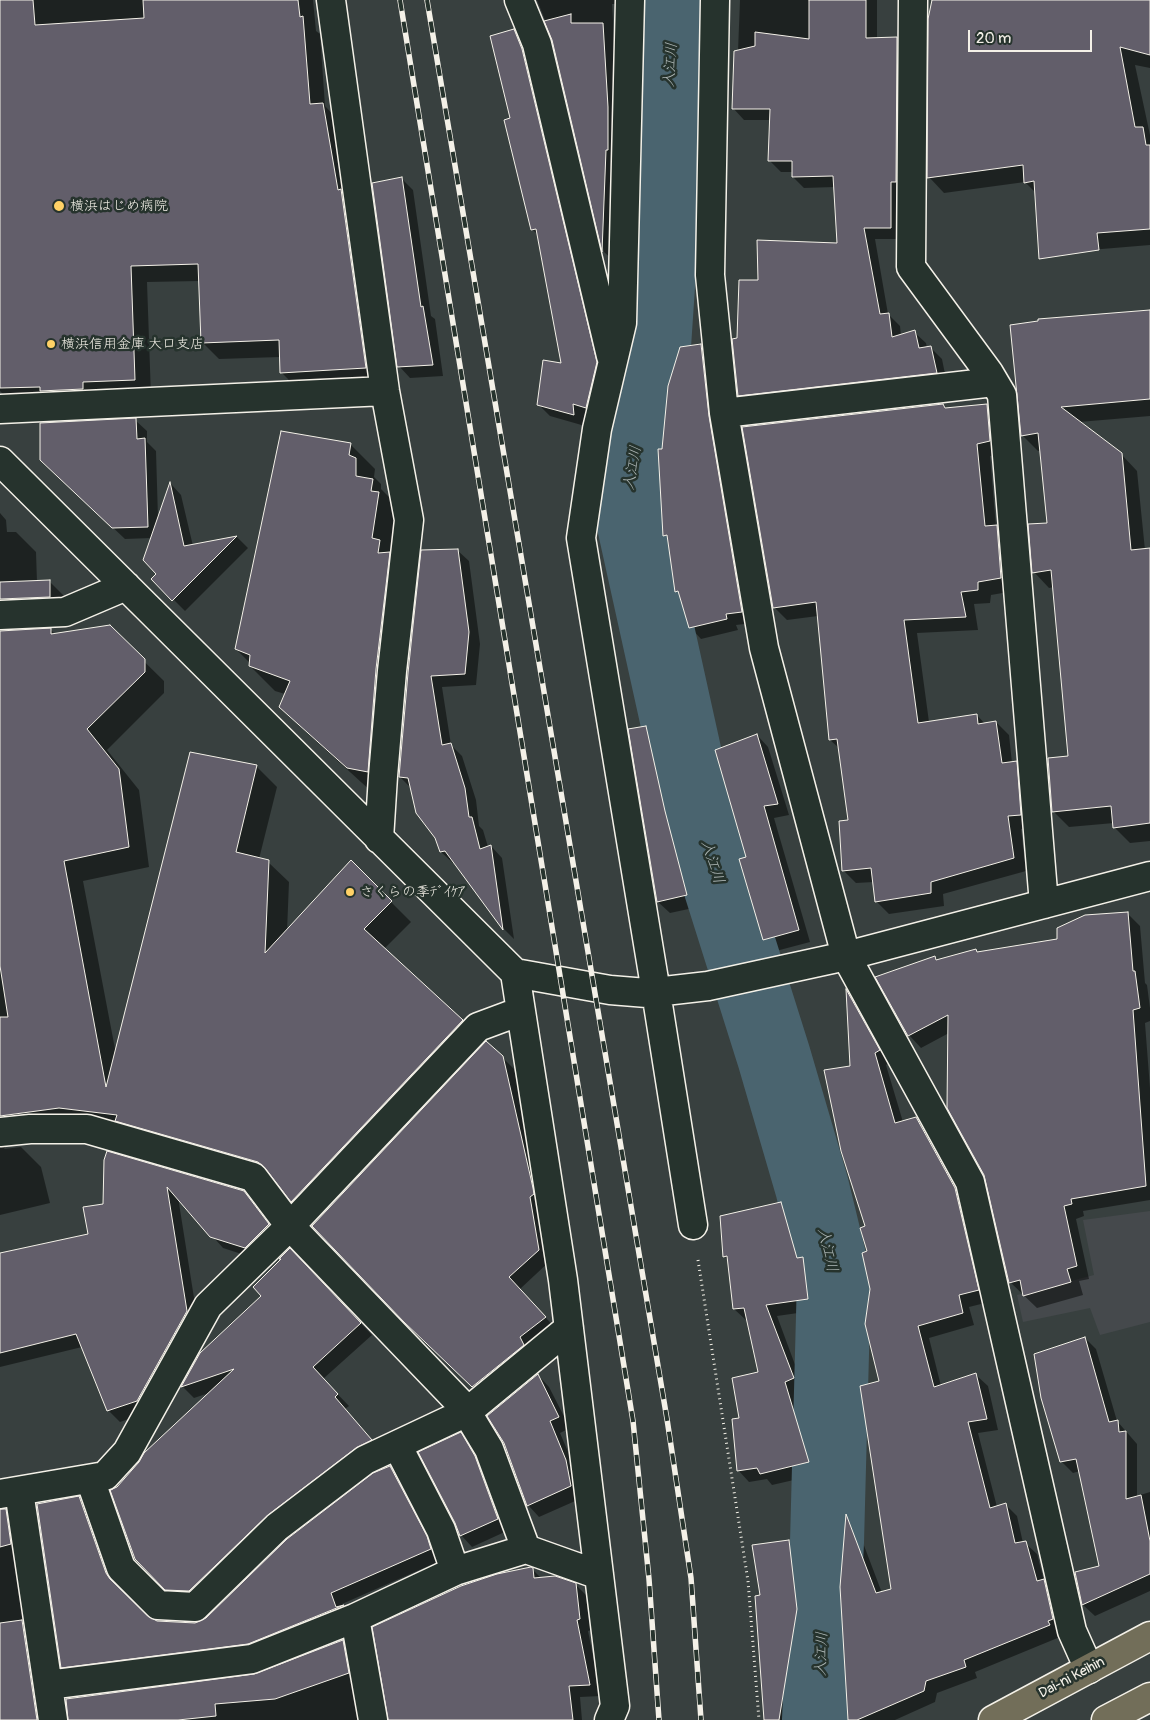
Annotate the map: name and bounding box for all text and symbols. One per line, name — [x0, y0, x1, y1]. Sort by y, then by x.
scale bar — [970, 20, 1094, 52]
text: 20 m — [976, 29, 1011, 48]
water label: 入江川 — [660, 42, 682, 88]
place label: 横浜はじめ病院 — [70, 198, 168, 214]
marker: 横浜はじめ病院 — [52, 199, 66, 213]
place label: 横浜信用金庫 大口支店 — [61, 336, 204, 352]
marker: 横浜信用金庫 大口支店 — [45, 338, 57, 350]
water label: 入江川 — [620, 444, 646, 492]
water label: 入江川 — [696, 838, 728, 886]
place label: さくらの季ﾃﾞｲｹｱ — [360, 884, 465, 900]
marker: さくらの季ﾃﾞｲｹｱ — [344, 886, 356, 898]
water label: 入江川 — [813, 1226, 841, 1274]
water label: 入江川 — [812, 1631, 832, 1677]
street label: Dai-ni Keihin — [1036, 1654, 1108, 1702]

